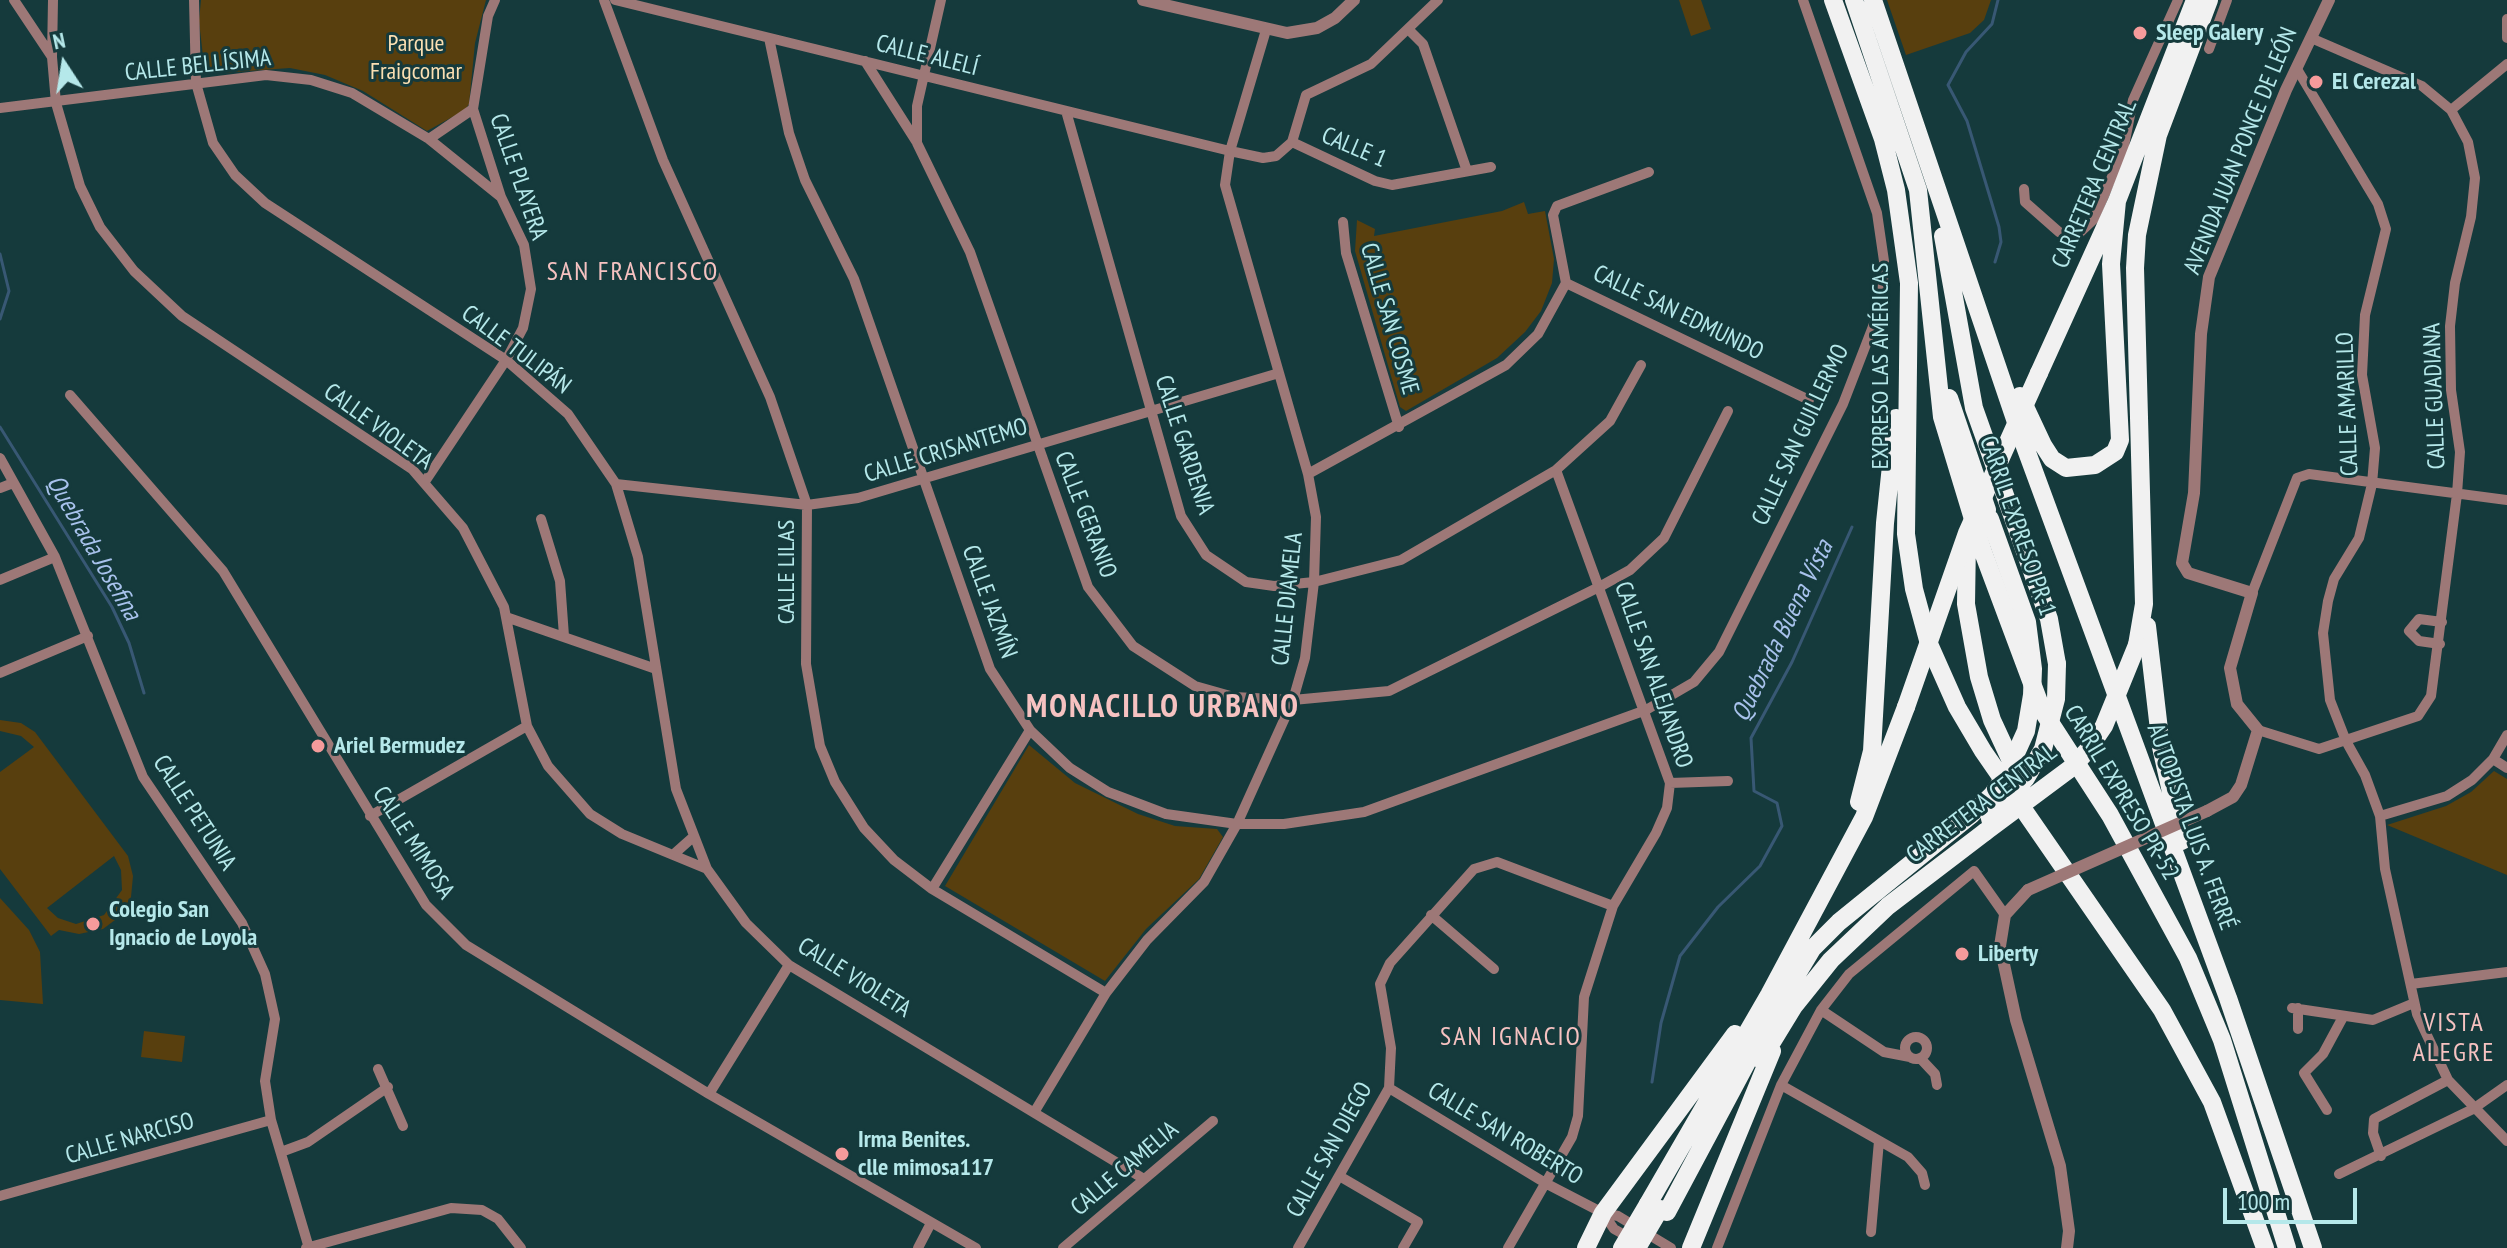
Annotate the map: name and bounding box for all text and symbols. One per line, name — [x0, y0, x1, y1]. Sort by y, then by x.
place label: Sleep Galery — [2156, 19, 2263, 47]
street label: AVENIDA JUAN PONCE DE LEÓN — [2178, 23, 2304, 279]
north arrow — [24, 24, 104, 104]
marker: Sleep Galery — [2131, 24, 2149, 42]
text: N — [50, 26, 68, 55]
street label: CALLE ALELÍ — [873, 29, 981, 83]
park label: Parque Fraigcomar — [370, 30, 462, 86]
street label: CALLE BELLÍSIMA — [124, 44, 272, 88]
place label: El Cerezal — [2332, 68, 2416, 96]
marker: El Cerezal — [2307, 73, 2325, 91]
street label: CARRETERA CENTRAL — [2046, 95, 2144, 273]
street label: CALLE PLAYERA — [483, 110, 553, 244]
street label: CALLE 1 — [1317, 121, 1391, 175]
street label: CALLE SAN COSME — [1354, 240, 1424, 398]
district label: SAN FRANCISCO — [547, 257, 719, 289]
street label: CALLE SAN EDMUNDO — [1588, 259, 1768, 367]
street label: EXPRESO LAS AMÉRICAS — [1867, 263, 1895, 469]
street label: CALLE TULIPÁN — [456, 299, 576, 401]
street label: CALLE GUADIANA — [2418, 322, 2452, 470]
street label: CALLE AMARILLO — [2331, 332, 2365, 476]
street label: CALLE SAN GUILLERMO — [1746, 340, 1856, 530]
street label: CALLE GARDENIA — [1148, 372, 1220, 518]
street label: CALLE VIOLETA — [318, 378, 438, 476]
street label: CALLE CRISANTEMO — [861, 412, 1031, 490]
street label: CARRIL EXPRESO PR-1 — [1973, 432, 2061, 620]
street label: CALLE GERANIO — [1048, 448, 1122, 582]
water label: Quebrada Josefina — [39, 470, 147, 626]
street label: CALLE LILAS — [773, 520, 801, 624]
street label: CALLE DIAMELA — [1267, 531, 1309, 667]
water label: Quebrada Buena Vista — [1726, 535, 1840, 727]
street label: CALLE JAZMÍN — [955, 542, 1023, 662]
street label: CALLE SAN ALEJANDRO — [1608, 578, 1698, 772]
district label: MONACILLO URBANO — [1026, 689, 1300, 727]
street label: CARRIL EXPRESO PR-52 — [2057, 700, 2185, 886]
street label: AUTOPISTA LUIS A. FERRÉ — [2140, 720, 2242, 934]
place label: Ariel Bermudez — [334, 732, 465, 760]
marker: Ariel Bermudez — [309, 737, 327, 755]
street label: CARRETERA CENTRAL — [1901, 738, 2063, 870]
street label: CALLE PETUNIA — [146, 750, 242, 876]
street label: CALLE MIMOSA — [366, 781, 460, 905]
place label: Colegio San Ignacio de Loyola — [109, 896, 257, 952]
marker: Colegio San Ignacio de Loyola — [84, 915, 102, 933]
street label: CALLE VIOLETA — [792, 932, 916, 1024]
place label: Liberty — [1978, 940, 2038, 968]
marker: Liberty — [1953, 945, 1971, 963]
district label: VISTA ALEGRE — [2413, 1008, 2495, 1070]
district label: SAN IGNACIO — [1440, 1022, 1582, 1054]
street label: CALLE SAN ROBERTO — [1422, 1076, 1588, 1192]
street label: CALLE SAN DIEGO — [1281, 1077, 1379, 1223]
street label: CALLE NARCISO — [62, 1107, 198, 1171]
street label: CALLE CAMELIA — [1065, 1116, 1185, 1222]
place label: Irma Benites. clle mimosa117 — [858, 1126, 994, 1182]
marker: Irma Benites. clle mimosa117 — [833, 1145, 851, 1163]
scale bar — [2227, 1172, 2361, 1222]
text: 100 m — [2237, 1186, 2290, 1217]

